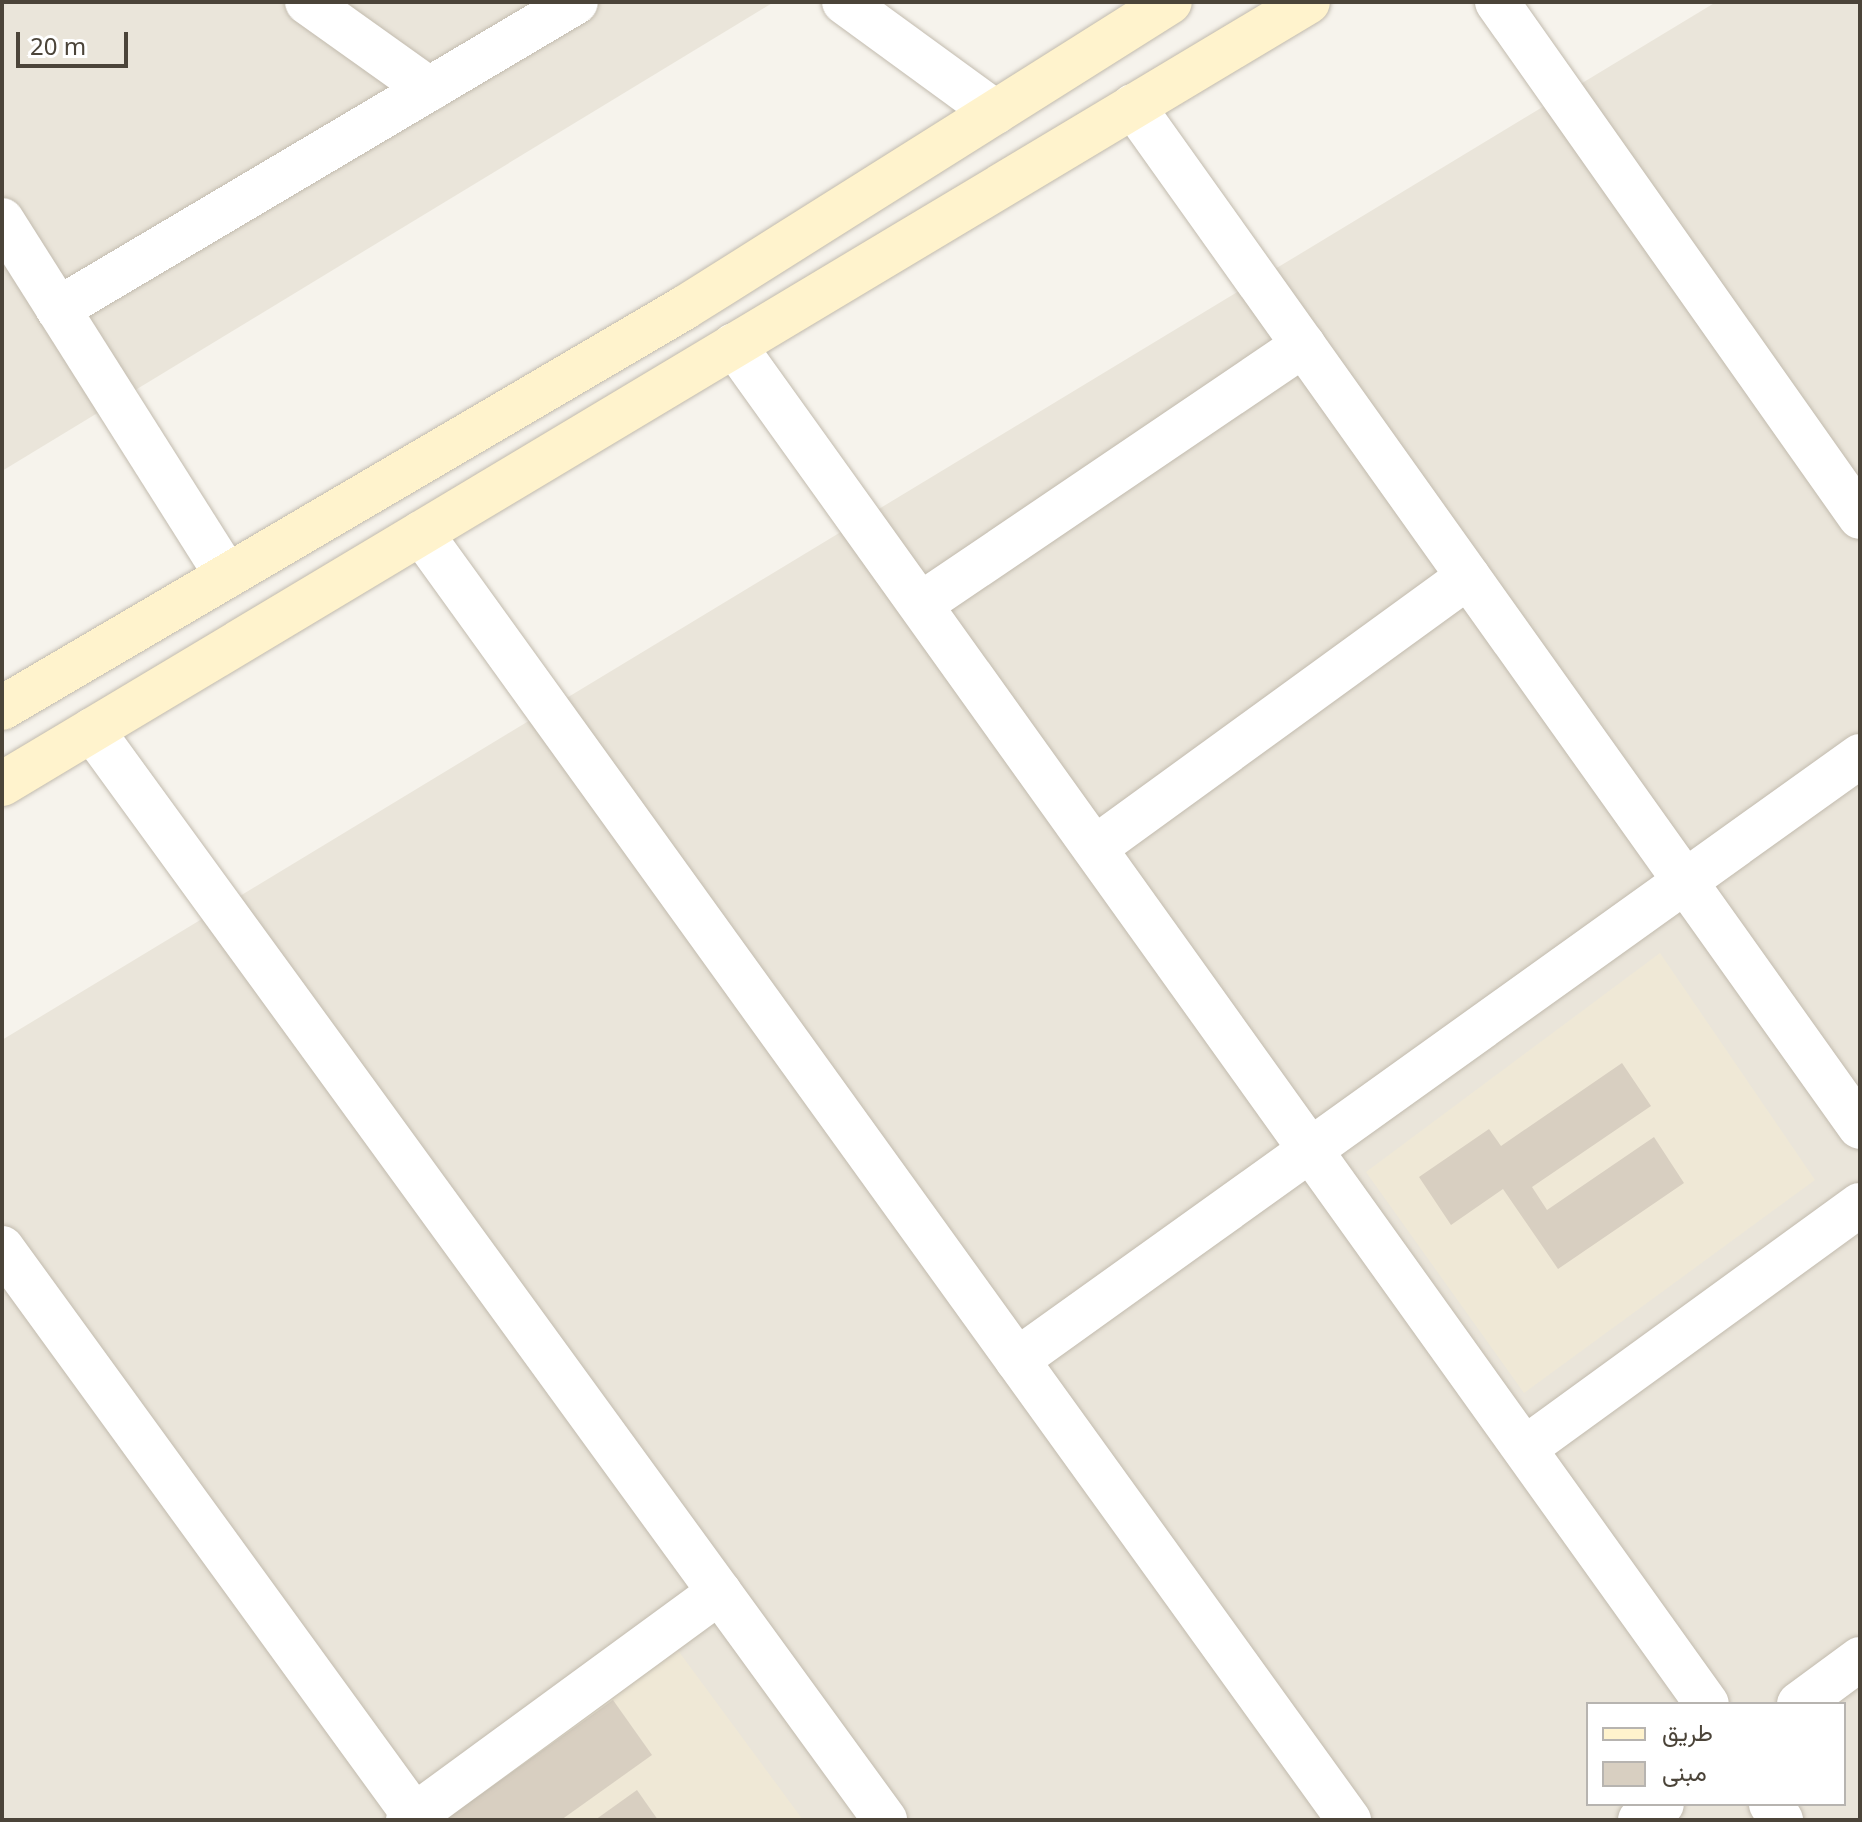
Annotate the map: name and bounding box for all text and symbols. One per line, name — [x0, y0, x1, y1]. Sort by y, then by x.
scale bar — [20, 16, 132, 66]
text: 20 m — [30, 29, 86, 62]
legend — [1586, 1702, 1846, 1806]
text: طريق — [1662, 1715, 1713, 1748]
text: مبنى — [1662, 1755, 1707, 1788]

